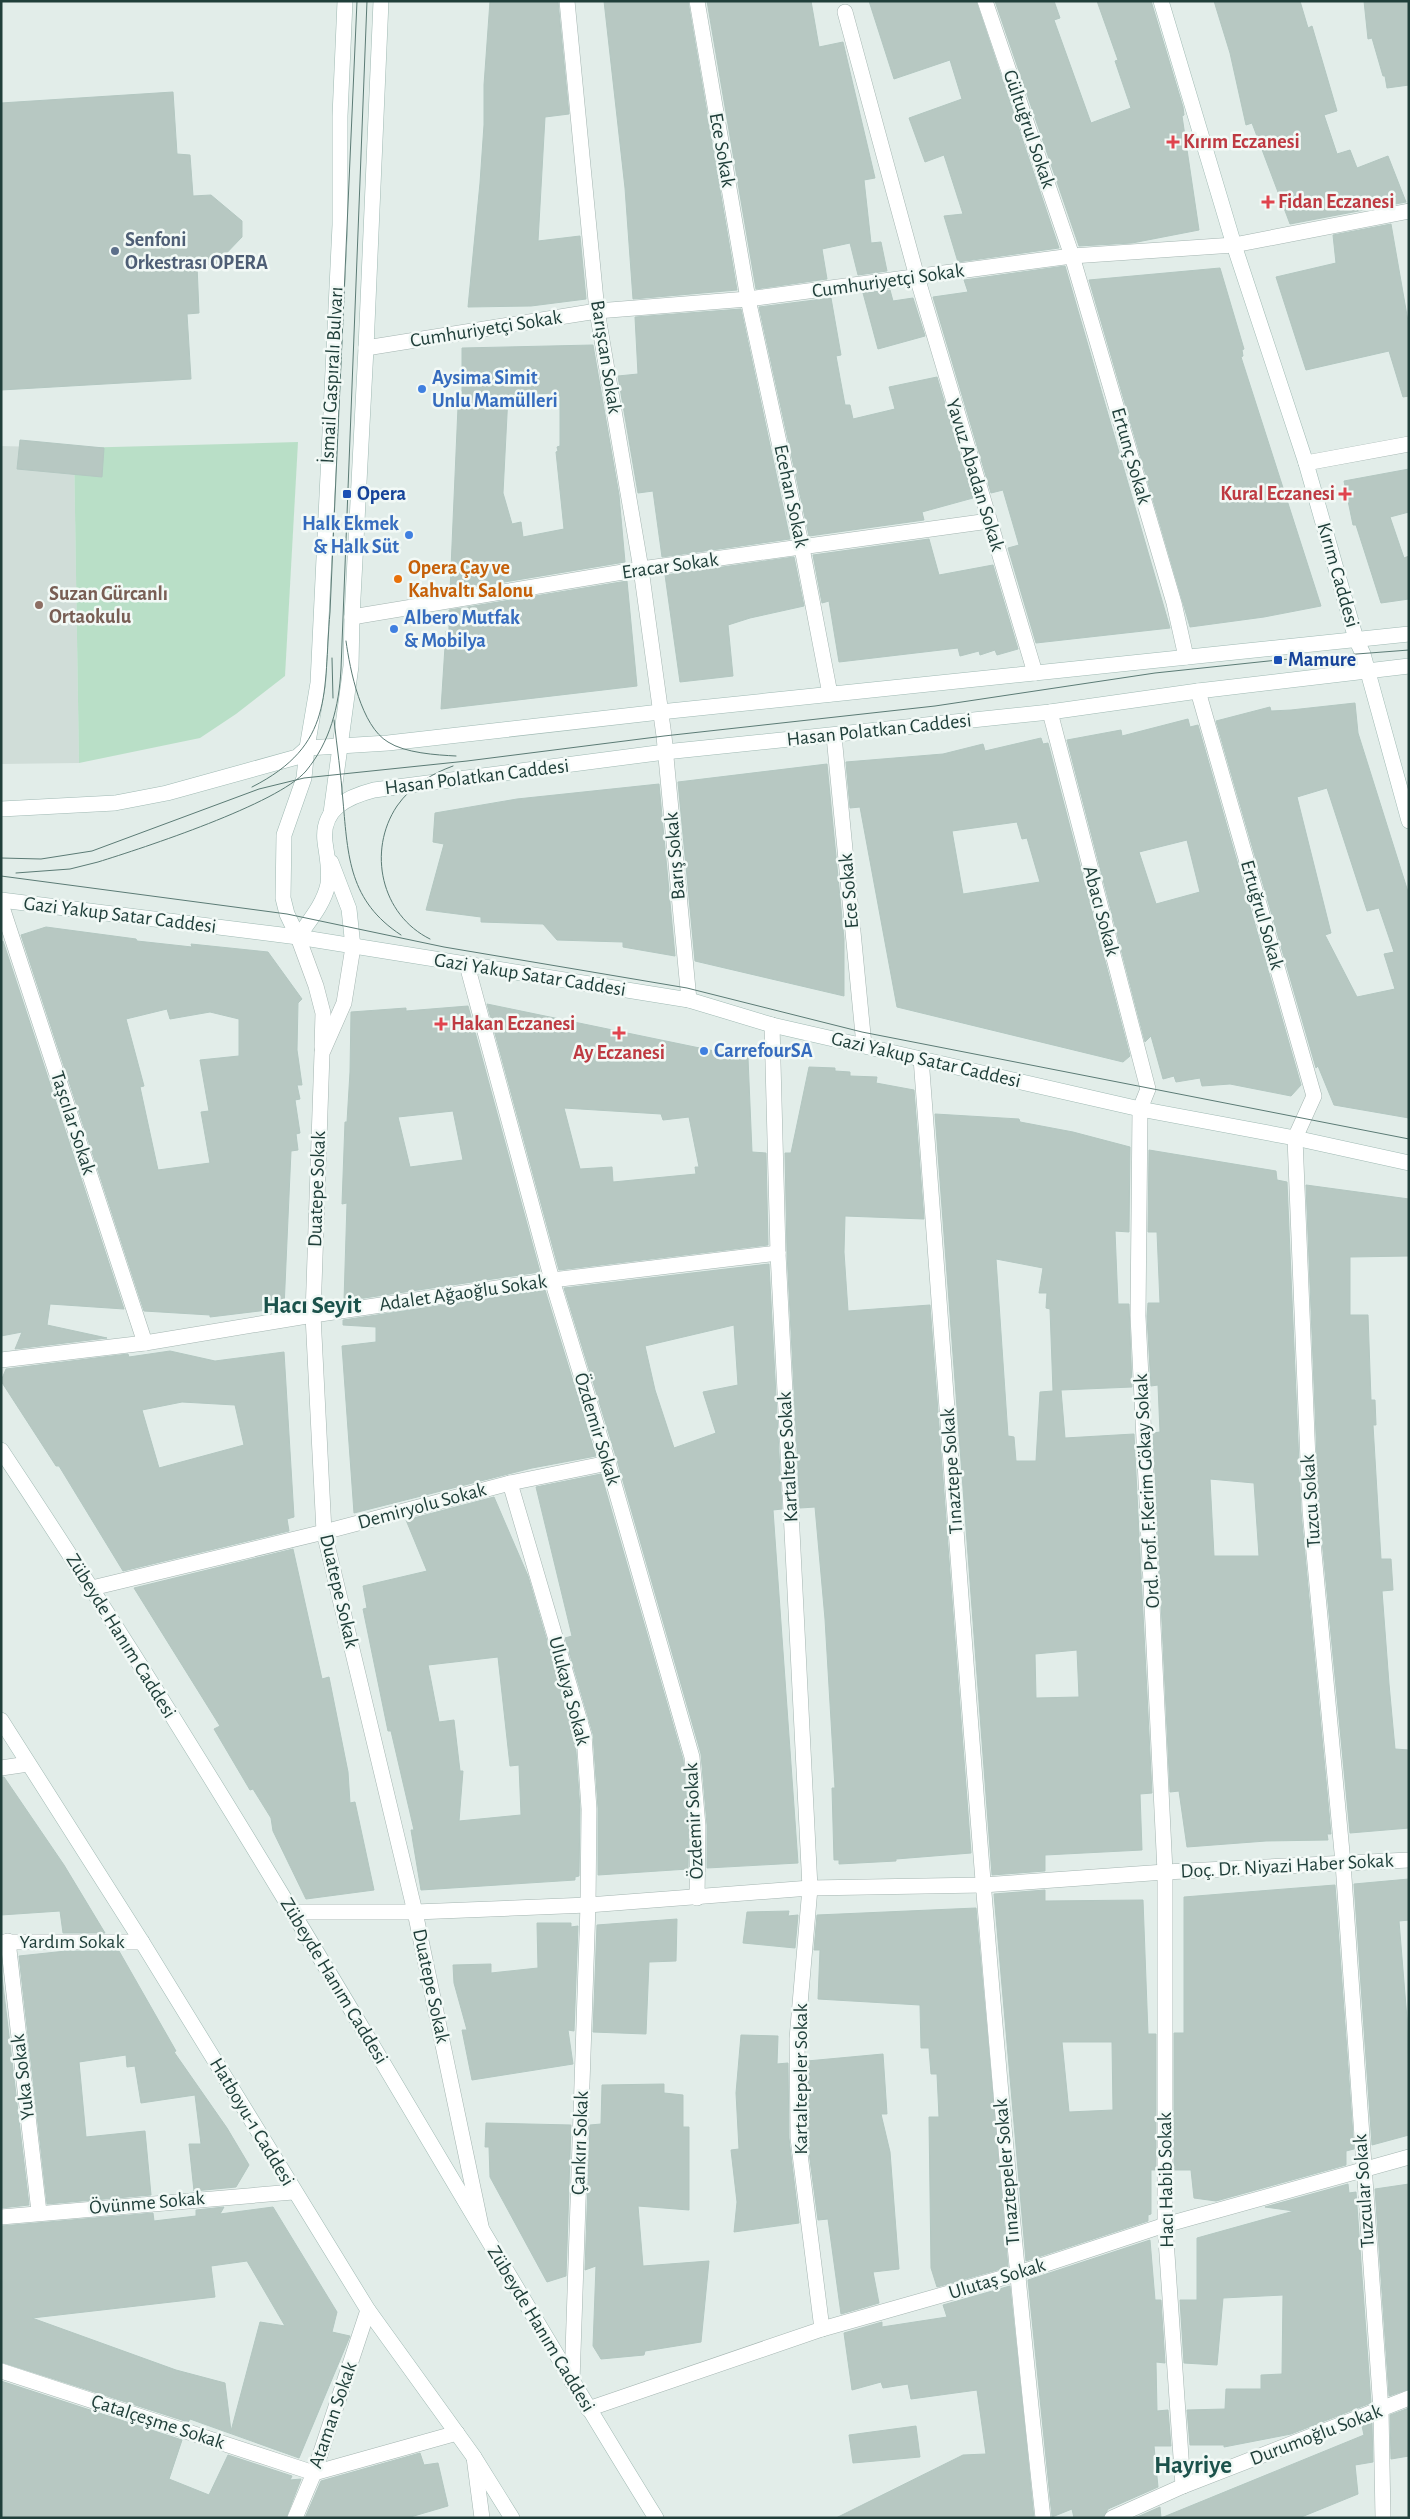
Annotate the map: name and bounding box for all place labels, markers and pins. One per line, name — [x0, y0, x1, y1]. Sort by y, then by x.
place label: Kırım Eczanesi — [1183, 132, 1300, 152]
marker: Kırım Eczanesi — [1167, 136, 1179, 148]
place label: Fidan Eczanesi — [1278, 192, 1394, 212]
marker: Fidan Eczanesi — [1262, 196, 1274, 208]
place label: Senfoni Orkestrası OPERA — [125, 230, 268, 273]
marker: Senfoni Orkestrası OPERA — [109, 245, 121, 257]
place label: Aysima Simit Unlu Mamülleri — [432, 368, 558, 411]
marker: Aysima Simit Unlu Mamülleri — [416, 383, 428, 395]
place label: Opera — [357, 484, 406, 504]
place label: Kural Eczanesi — [1220, 484, 1335, 504]
marker: Opera — [341, 488, 353, 500]
marker: Kural Eczanesi — [1339, 488, 1351, 500]
place label: Halk Ekmek & Halk Süt — [302, 514, 399, 557]
marker: Halk Ekmek & Halk Süt — [403, 529, 415, 541]
place label: Opera Çay ve Kahvaltı Salonu — [408, 558, 534, 601]
marker: Opera Çay ve Kahvaltı Salonu — [392, 573, 404, 585]
place label: Suzan Gürcanlı Ortaokulu — [49, 584, 168, 627]
marker: Suzan Gürcanlı Ortaokulu — [33, 599, 45, 611]
place label: Albero Mutfak & Mobilya — [404, 608, 520, 651]
marker: Albero Mutfak & Mobilya — [388, 623, 400, 635]
place label: Mamure — [1288, 650, 1356, 670]
marker: Mamure — [1272, 654, 1284, 666]
place label: Hakan Eczanesi — [451, 1014, 575, 1034]
marker: Hakan Eczanesi — [435, 1018, 447, 1030]
marker: Ay Eczanesi — [613, 1027, 625, 1039]
place label: CarrefourSA — [714, 1041, 813, 1061]
place label: Ay Eczanesi — [573, 1043, 665, 1063]
marker: CarrefourSA — [698, 1045, 710, 1057]

